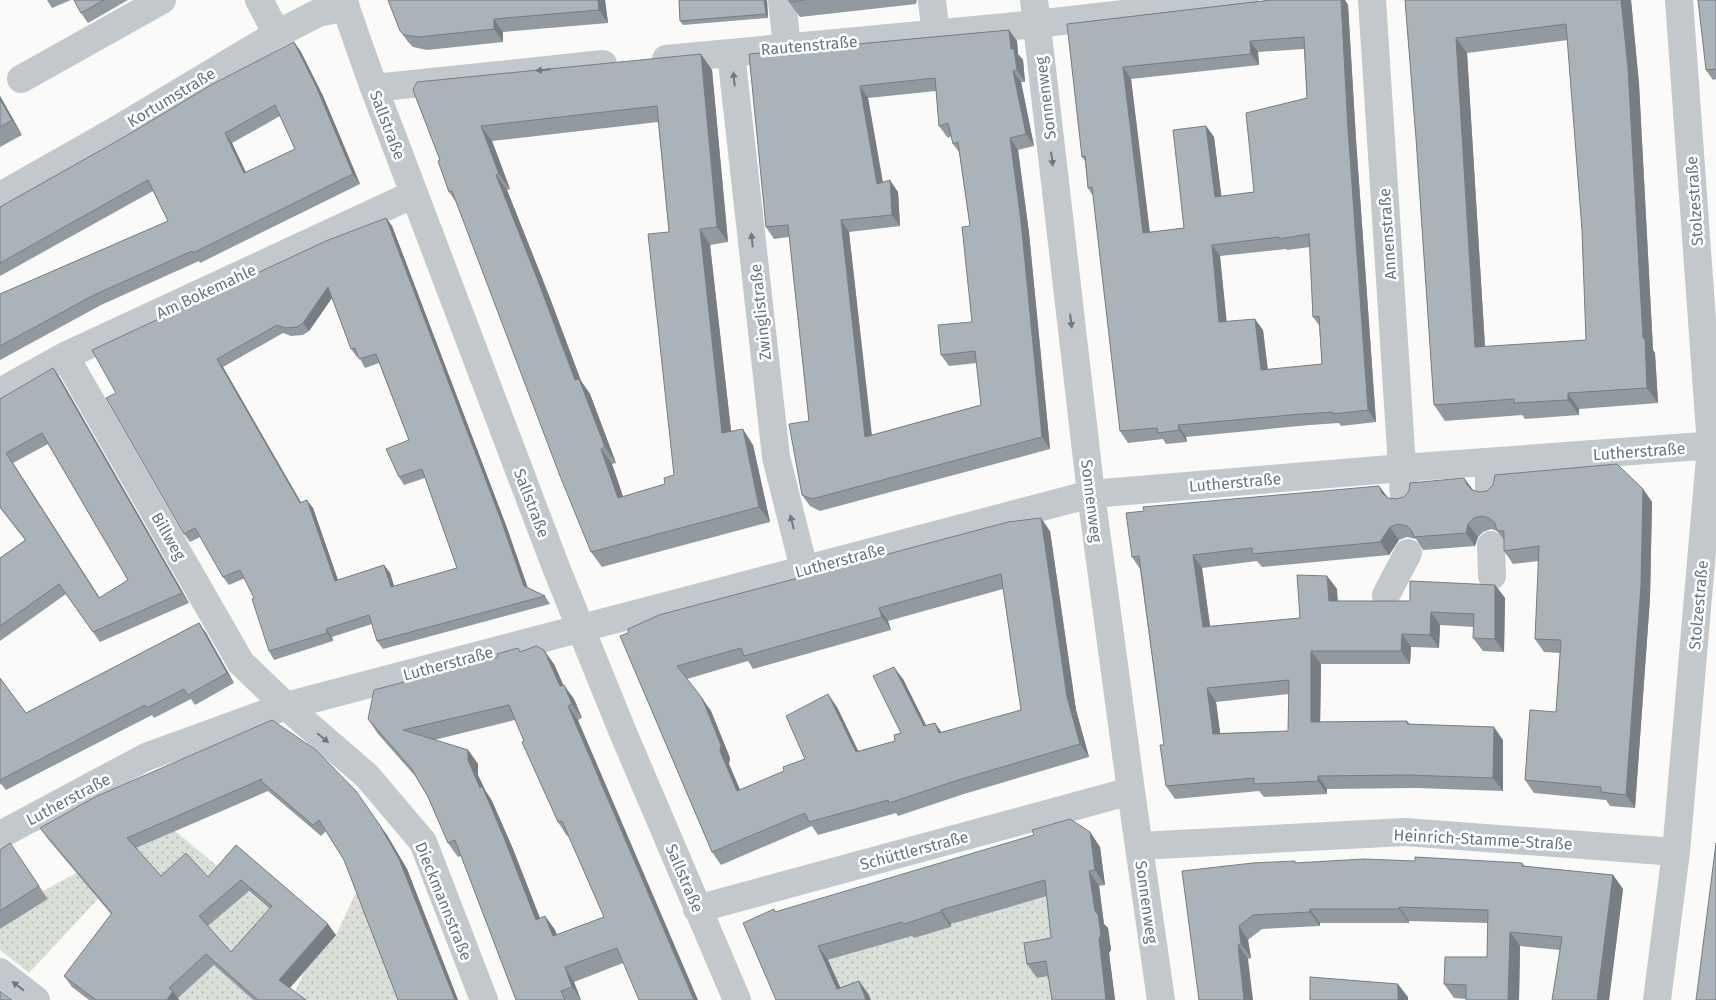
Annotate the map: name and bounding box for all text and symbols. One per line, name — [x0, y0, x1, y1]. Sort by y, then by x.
street label: Rautenstraße — [760, 32, 858, 59]
street label: Sonnenweg — [1031, 55, 1060, 141]
street label: Kortumstraße — [124, 64, 219, 131]
one-way arrow — [535, 66, 551, 74]
one-way arrow — [730, 70, 738, 86]
street label: Sallstraße — [366, 88, 409, 162]
one-way arrow — [1048, 152, 1056, 168]
street label: Stolzestraße — [1682, 155, 1707, 246]
street label: Annenstraße — [1375, 188, 1400, 280]
one-way arrow — [748, 232, 756, 248]
street label: Am Bokemahle — [153, 260, 259, 323]
street label: Zwinglistraße — [746, 263, 775, 361]
one-way arrow — [1067, 313, 1075, 329]
street label: Lutherstraße — [1592, 439, 1686, 464]
street label: Sonnenweg — [1077, 458, 1106, 544]
street label: Sallstraße — [510, 466, 553, 540]
street label: Lutherstraße — [1188, 469, 1282, 496]
street label: Billweg — [147, 509, 190, 564]
one-way arrow — [788, 514, 796, 530]
street label: Lutherstraße — [793, 539, 887, 582]
street label: Stolzestraße — [1685, 559, 1712, 651]
street label: Lutherstraße — [401, 642, 495, 685]
one-way arrow — [316, 732, 328, 744]
street label: Lutherstraße — [23, 769, 114, 830]
street label: Heinrich-Stamme-Straße — [1393, 825, 1573, 854]
street label: Schüttlerstraße — [858, 827, 970, 874]
street label: Dieckmannstraße — [411, 839, 476, 963]
street label: Sallstraße — [662, 841, 707, 915]
street label: Sonnenweg — [1131, 859, 1162, 945]
one-way arrow — [11, 981, 25, 991]

